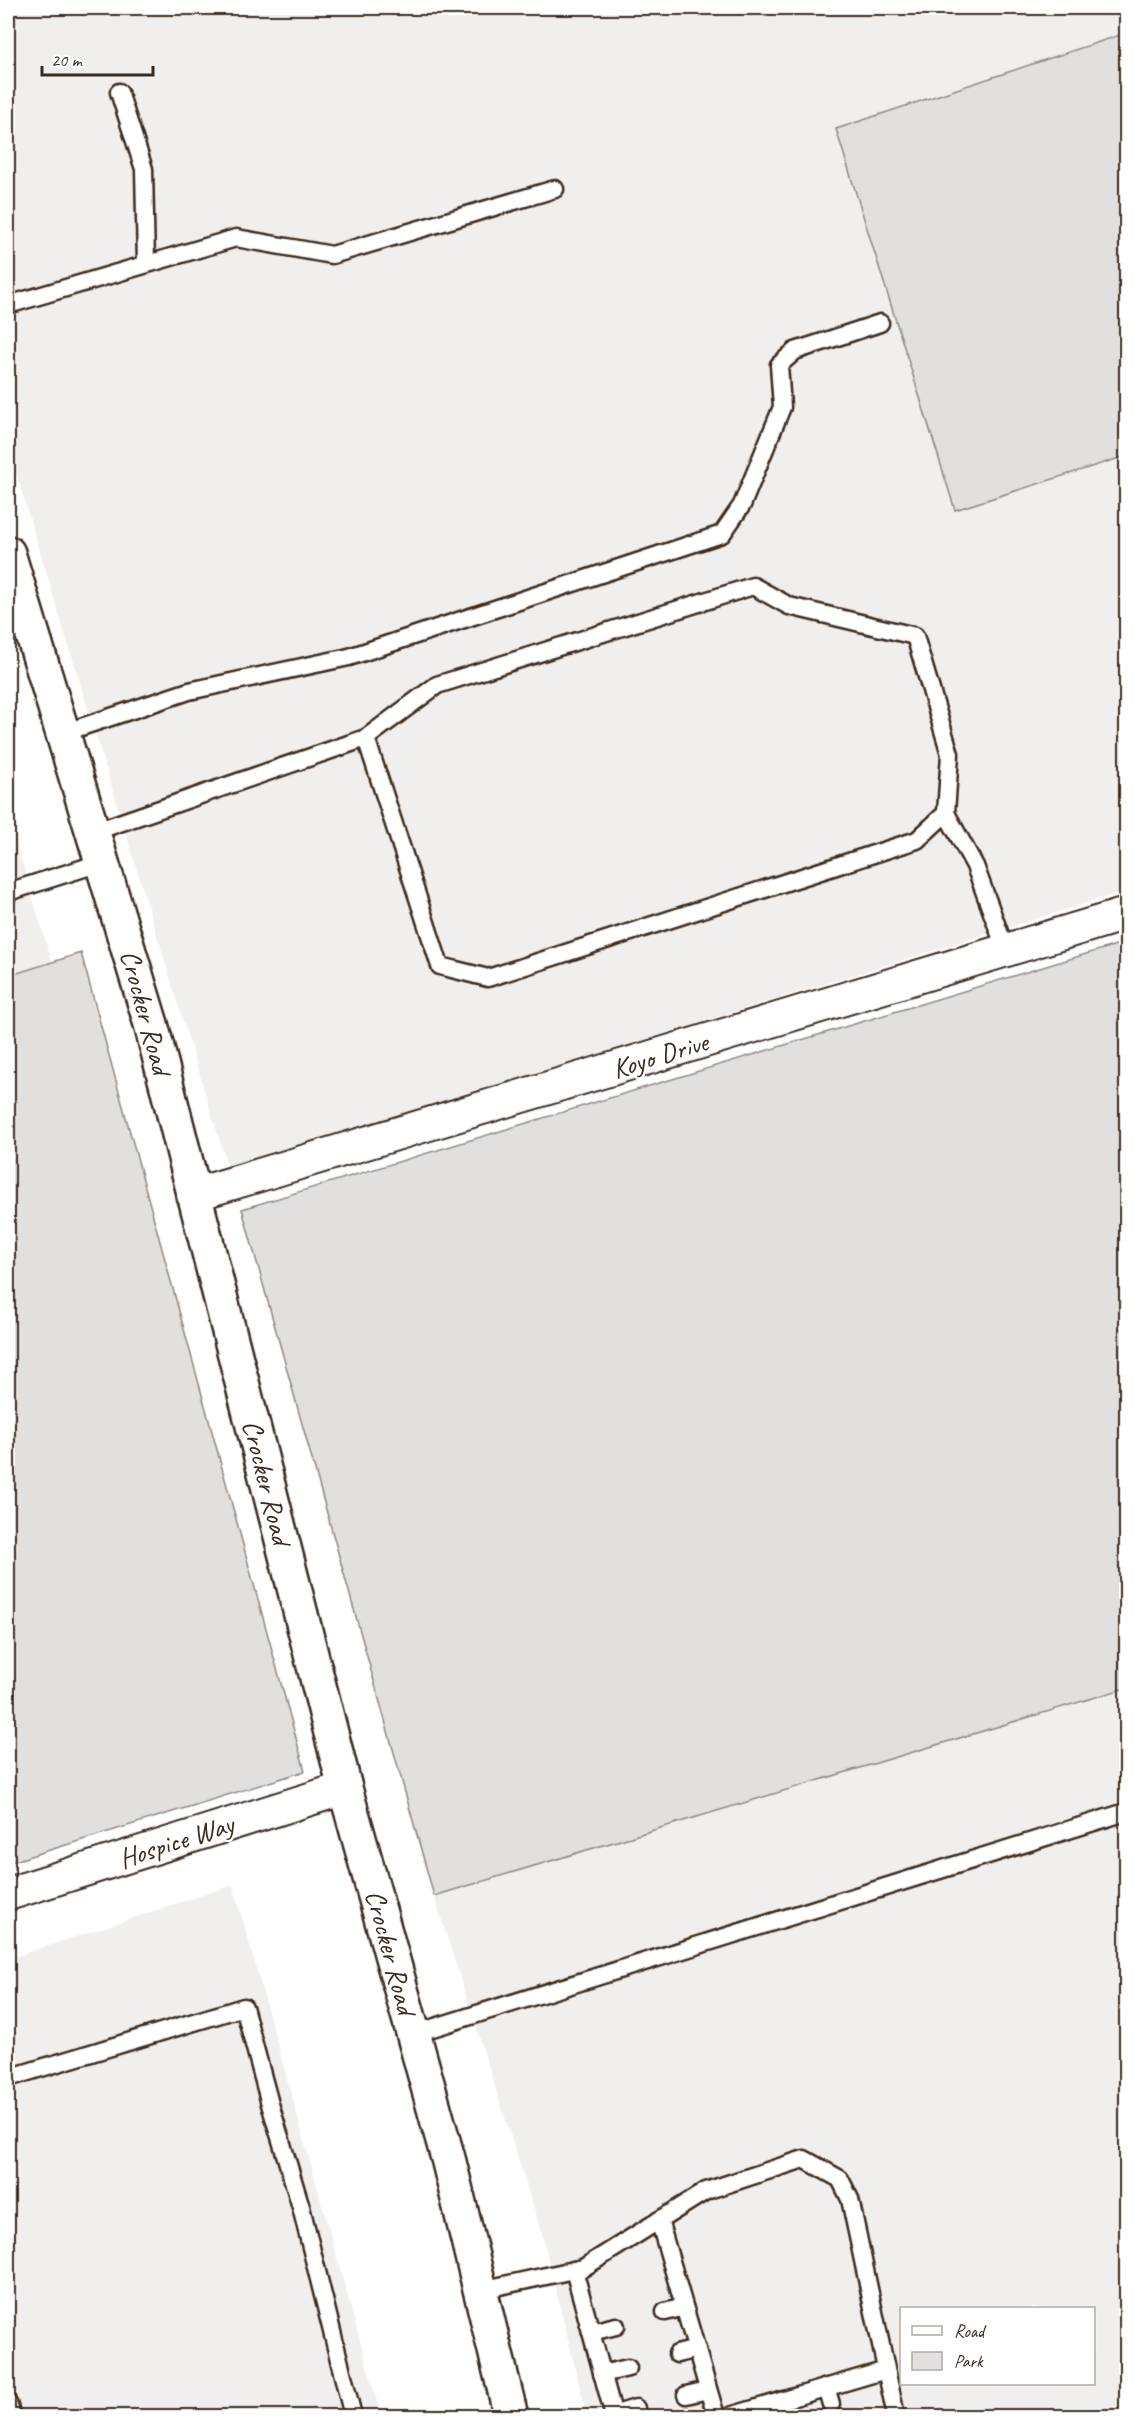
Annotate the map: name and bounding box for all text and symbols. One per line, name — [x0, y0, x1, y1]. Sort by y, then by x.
scale bar — [42, 39, 153, 77]
text: 20 m — [51, 49, 84, 71]
street label: Crocker Road — [113, 946, 180, 1082]
street label: Koyo Drive — [608, 1023, 714, 1086]
street label: Crocker Road — [235, 1416, 300, 1552]
street label: Hospice Way — [114, 1805, 240, 1876]
street label: Crocker Road — [358, 1886, 425, 2022]
legend — [900, 2307, 1095, 2385]
text: Road — [954, 2320, 987, 2342]
text: Park — [954, 2350, 984, 2372]

